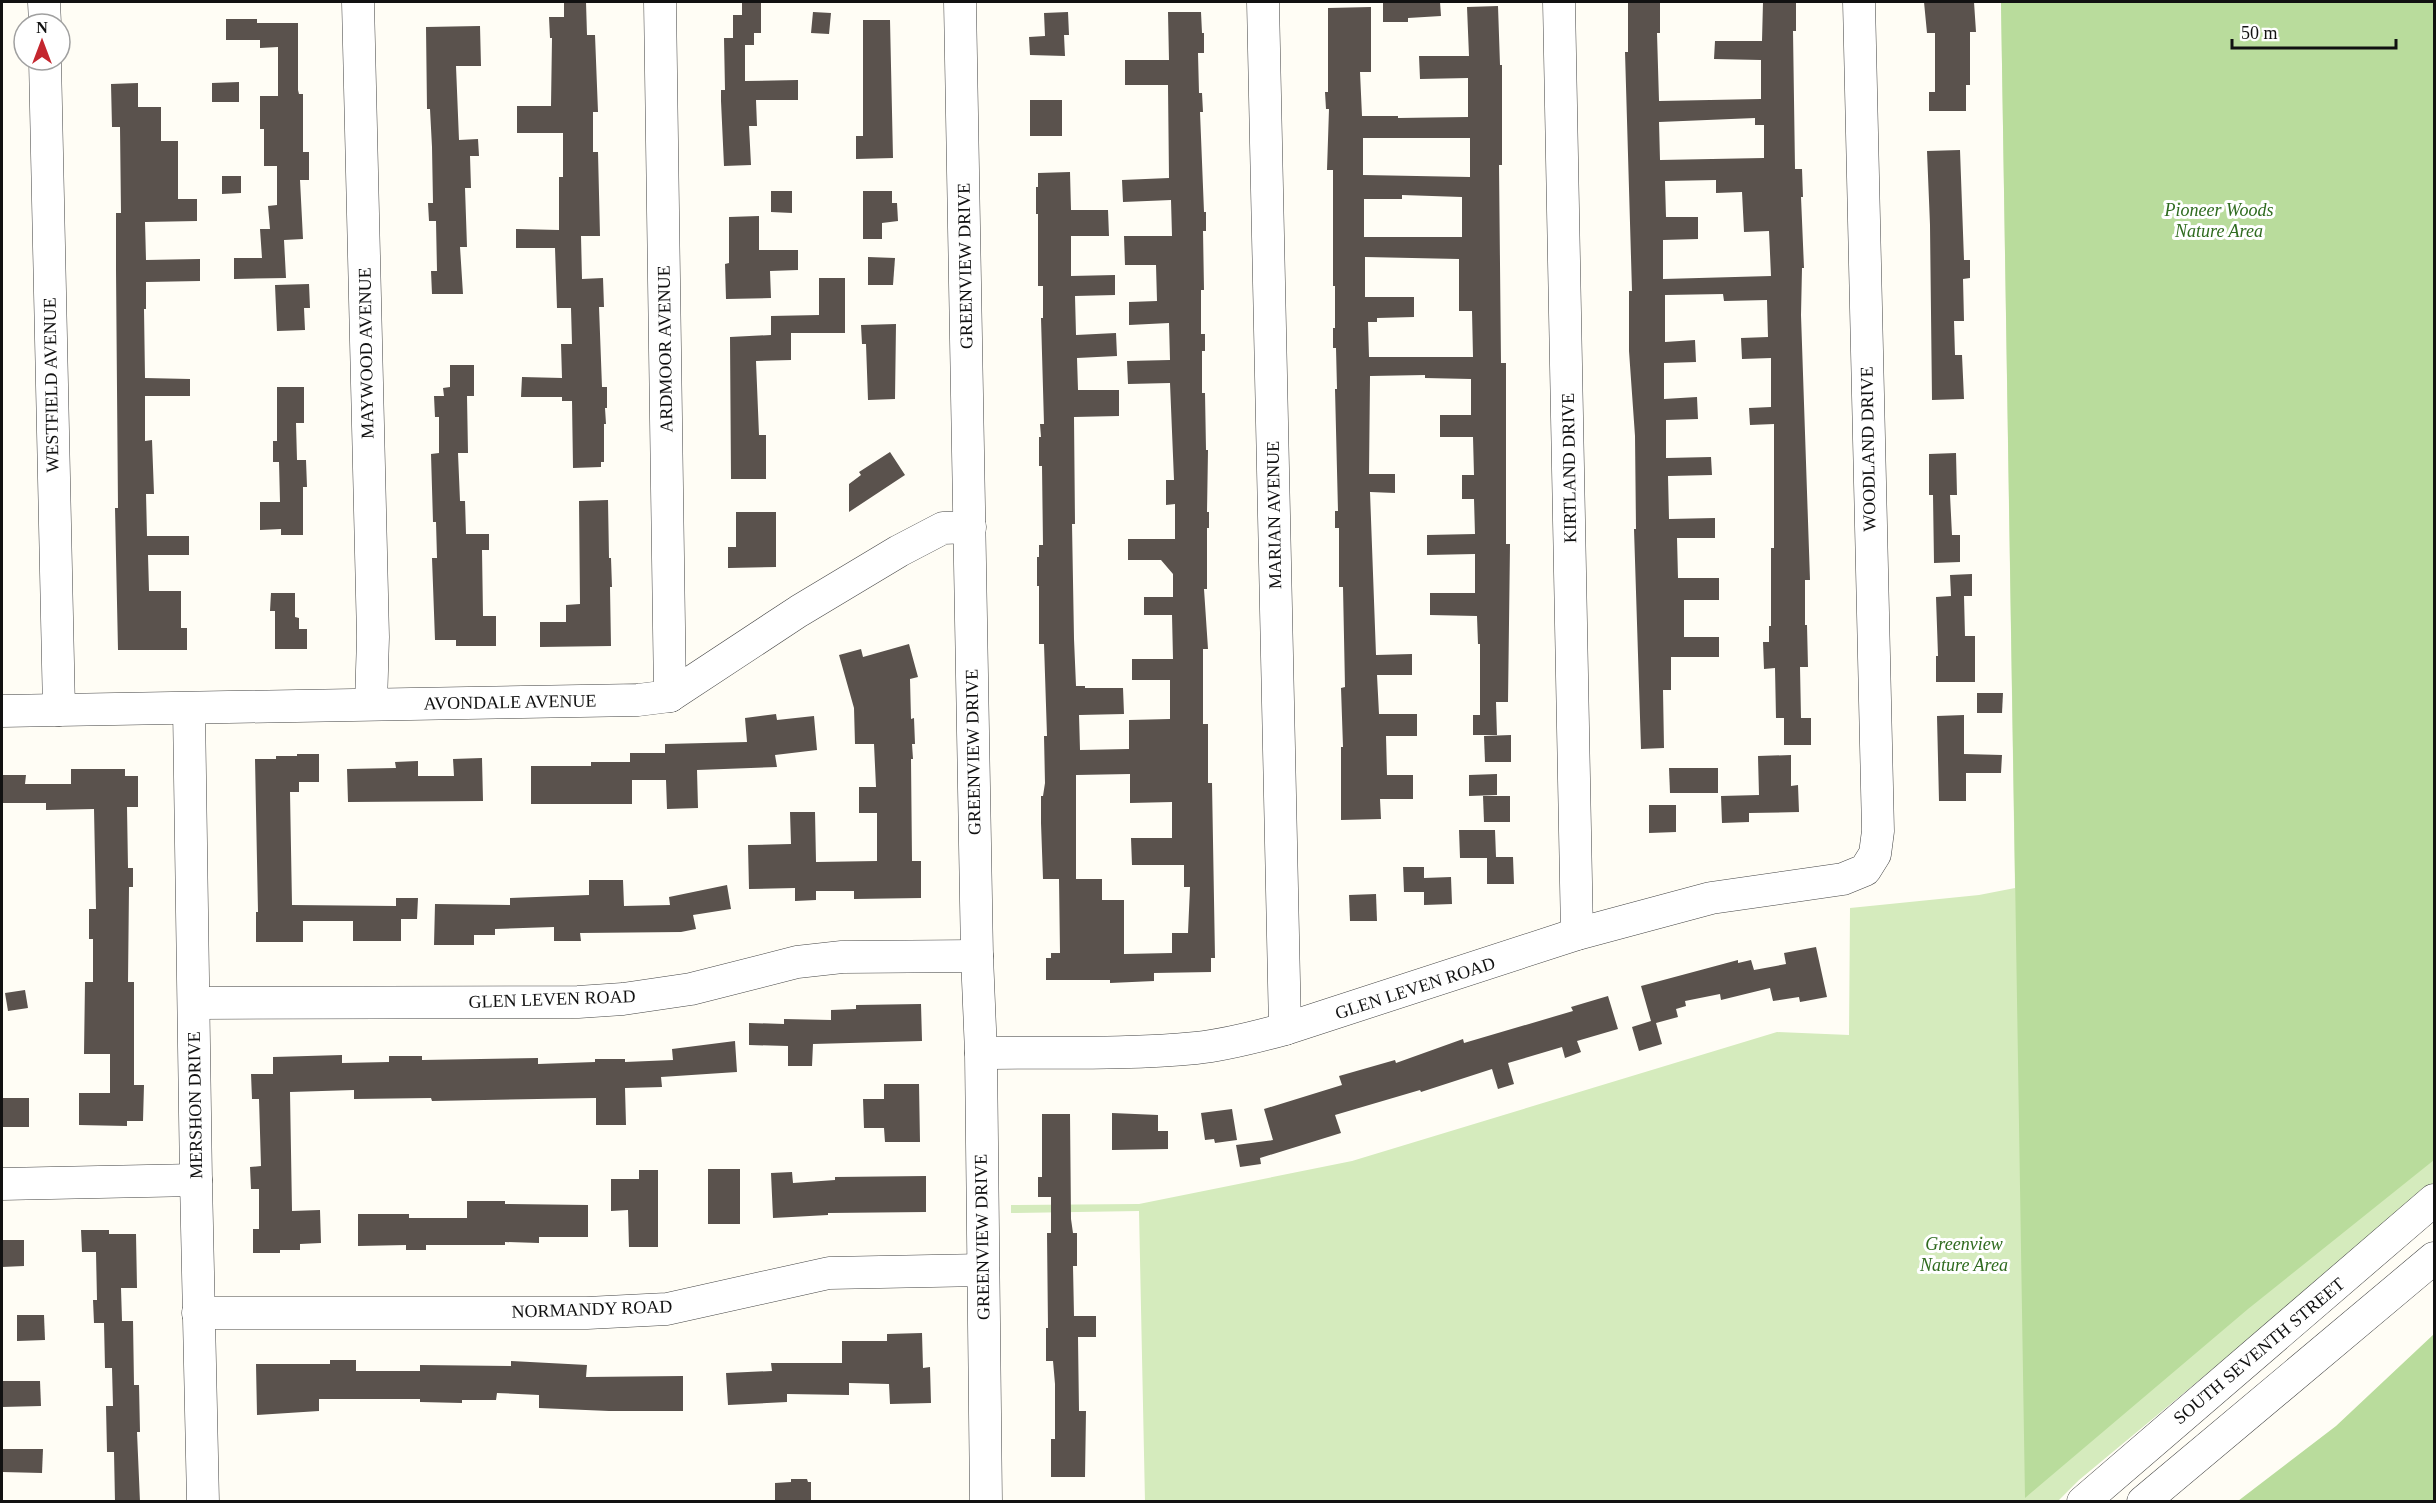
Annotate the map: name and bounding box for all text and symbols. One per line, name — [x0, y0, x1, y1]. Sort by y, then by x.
north arrow — [12, 12, 72, 72]
scale bar — [2232, 12, 2396, 50]
text: N — [36, 19, 48, 36]
text: 50 m — [2241, 23, 2278, 43]
street label: GREENVIEW DRIVE — [954, 183, 976, 349]
park label: Pioneer Woods Nature Area — [2164, 200, 2273, 241]
street label: ARDMOOR AVENUE — [654, 265, 676, 433]
street label: MAYWOOD AVENUE — [355, 267, 377, 439]
street label: WESTFIELD AVENUE — [39, 297, 63, 473]
street label: WOODLAND DRIVE — [1857, 366, 1879, 532]
street label: KIRTLAND DRIVE — [1558, 393, 1580, 543]
street label: MARIAN AVENUE — [1263, 441, 1285, 589]
street label: GREENVIEW DRIVE — [962, 669, 984, 835]
street label: AVONDALE AVENUE — [423, 690, 597, 714]
street label: GLEN LEVEN ROAD — [1333, 953, 1497, 1023]
street label: GLEN LEVEN ROAD — [468, 986, 636, 1012]
street label: MERSHON DRIVE — [184, 1031, 206, 1179]
street label: GREENVIEW DRIVE — [971, 1154, 993, 1320]
park label: Greenview Nature Area — [1919, 1234, 2008, 1275]
street label: SOUTH SEVENTH STREET — [2169, 1274, 2349, 1428]
street label: NORMANDY ROAD — [511, 1296, 673, 1322]

